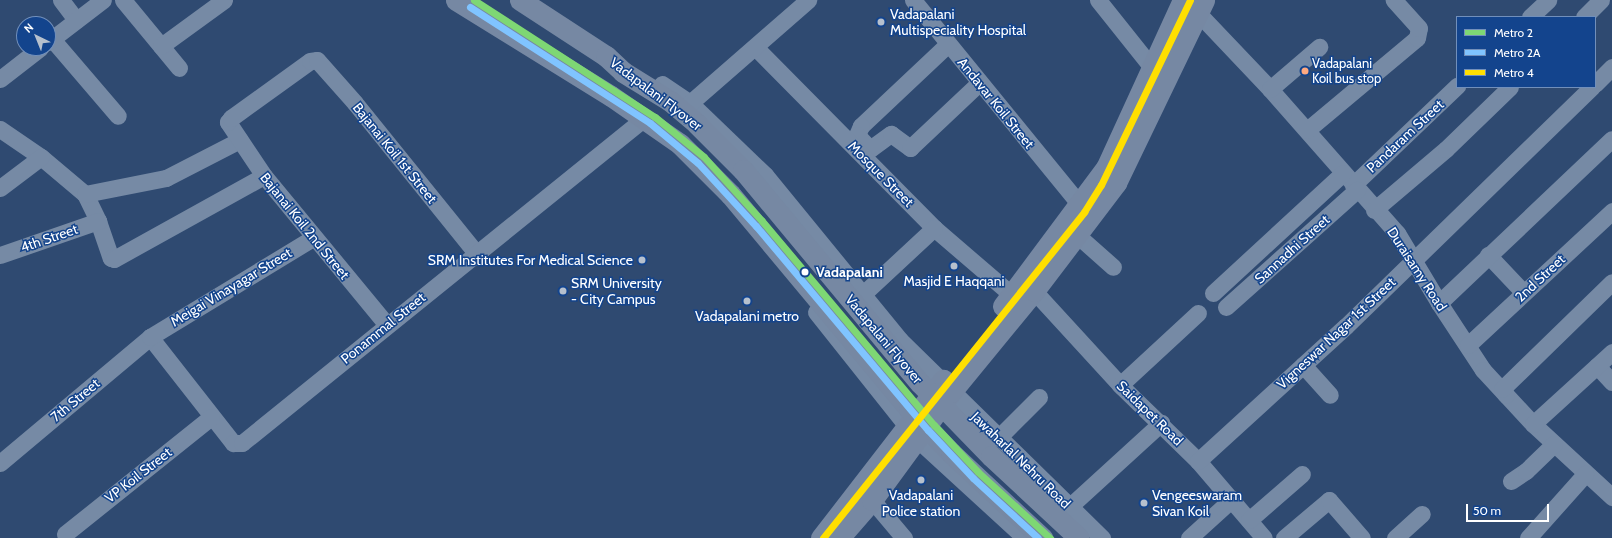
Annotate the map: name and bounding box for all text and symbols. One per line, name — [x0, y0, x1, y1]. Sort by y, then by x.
place label: Vadapalani Multispeciality Hospital — [890, 6, 1026, 38]
north arrow — [16, 16, 56, 56]
marker: Vadapalani Multispeciality Hospital — [875, 16, 887, 28]
legend — [1456, 16, 1596, 88]
text: N — [21, 20, 36, 36]
text: Metro 2 — [1494, 25, 1533, 40]
text: Metro 2A — [1494, 45, 1540, 60]
street label: Vadapalani Flyover — [607, 54, 705, 134]
street label: Andavar Koil Street — [954, 54, 1038, 152]
place label: Vadapalani Koil bus stop — [1312, 56, 1381, 87]
text: Metro 4 — [1494, 65, 1534, 80]
marker: Vadapalani Koil bus stop — [1300, 66, 1310, 76]
street label: Pandaram Street — [1363, 96, 1447, 176]
street label: Bajanai Koil 1st Street — [349, 99, 441, 207]
street label: Mosque Street — [845, 138, 917, 210]
street label: Bajanai Koil 2nd Street — [257, 169, 353, 283]
street label: Sannadhi Street — [1251, 211, 1333, 287]
street label: 4th Street — [18, 220, 80, 256]
street label: Duraisamy Road — [1384, 224, 1450, 314]
street label: Meigai Vinayagar Street — [167, 244, 295, 330]
street label: 2nd Street — [1512, 251, 1568, 305]
place label: SRM Institutes For Medical Science — [428, 252, 633, 268]
marker: SRM Institutes For Medical Science — [636, 254, 648, 266]
marker: Masjid E Haqqani — [949, 261, 959, 271]
place label: Vadapalani — [816, 264, 883, 280]
marker: Vadapalani — [798, 265, 812, 279]
place label: Masjid E Haqqani — [903, 273, 1005, 289]
street label: Vigneswar Nagar 1st Street — [1273, 274, 1399, 392]
place label: SRM University - City Campus — [571, 275, 662, 308]
marker: SRM University - City Campus — [558, 286, 568, 296]
street label: Ponammal Street — [337, 289, 429, 367]
street label: Vadapalani Flyover — [842, 291, 926, 387]
marker: Vadapalani metro — [742, 296, 752, 306]
place label: Vadapalani metro — [695, 308, 799, 324]
street label: 7th Street — [47, 375, 103, 425]
street label: Saidapet Road — [1113, 377, 1187, 449]
street label: Jawaharlal Nehru Road — [968, 408, 1074, 512]
street label: VP Koil Street — [101, 444, 175, 506]
marker: Vadapalani Police station — [916, 475, 926, 485]
place label: Vadapalani Police station — [882, 487, 960, 520]
place label: Vengeeswaram Sivan Koil — [1152, 487, 1242, 520]
scale bar — [1468, 496, 1551, 522]
marker: Vengeeswaram Sivan Koil — [1139, 498, 1149, 508]
text: 50 m — [1473, 503, 1501, 518]

